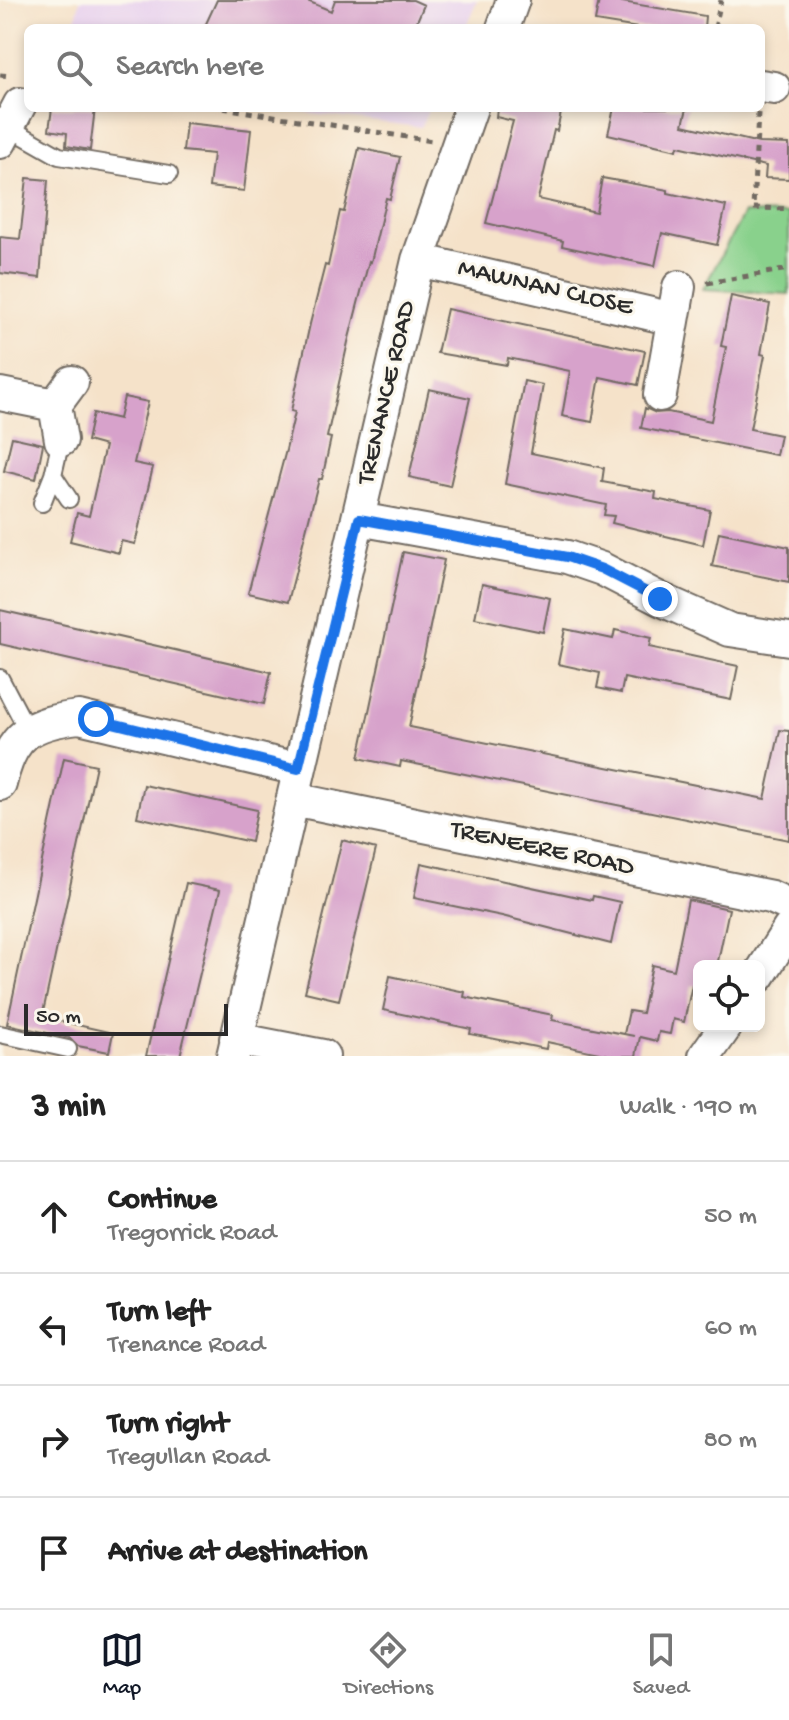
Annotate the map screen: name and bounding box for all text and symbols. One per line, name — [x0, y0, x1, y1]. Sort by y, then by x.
search box — [24, 24, 765, 112]
icon: search — [52, 46, 96, 90]
text: Search here — [116, 51, 264, 86]
street label: MAWNAN CLOSE — [455, 254, 636, 324]
street label: TRENANCE ROAD — [351, 298, 424, 490]
route end — [642, 581, 678, 617]
route start — [78, 701, 114, 737]
street label: TRENEERE ROAD — [445, 815, 637, 885]
map controls — [693, 960, 765, 1032]
button: locate — [693, 960, 765, 1032]
scale bar — [24, 1000, 228, 1036]
text: 50 m — [36, 1005, 81, 1031]
text: 3 min — [32, 1088, 105, 1128]
text: Walk · 190 m — [620, 1093, 757, 1124]
text: Continue — [108, 1184, 217, 1219]
icon: ahead — [32, 1195, 76, 1239]
text: 50 m — [704, 1202, 757, 1233]
text: Tregorrick Road — [108, 1219, 276, 1250]
text: Turn left — [108, 1296, 209, 1331]
icon: left — [32, 1307, 76, 1351]
text: 60 m — [704, 1314, 757, 1345]
text: Trenance Road — [108, 1331, 265, 1362]
text: Turn right — [108, 1408, 228, 1443]
icon: right — [32, 1419, 76, 1463]
text: 80 m — [703, 1426, 757, 1457]
text: Tregullan Road — [108, 1443, 269, 1474]
icon: arrive — [32, 1531, 76, 1575]
text: Arrive at destination — [108, 1536, 368, 1571]
tab: Map — [100, 1628, 144, 1702]
tab: Directions — [344, 1628, 433, 1702]
tab: Saved — [633, 1628, 689, 1702]

